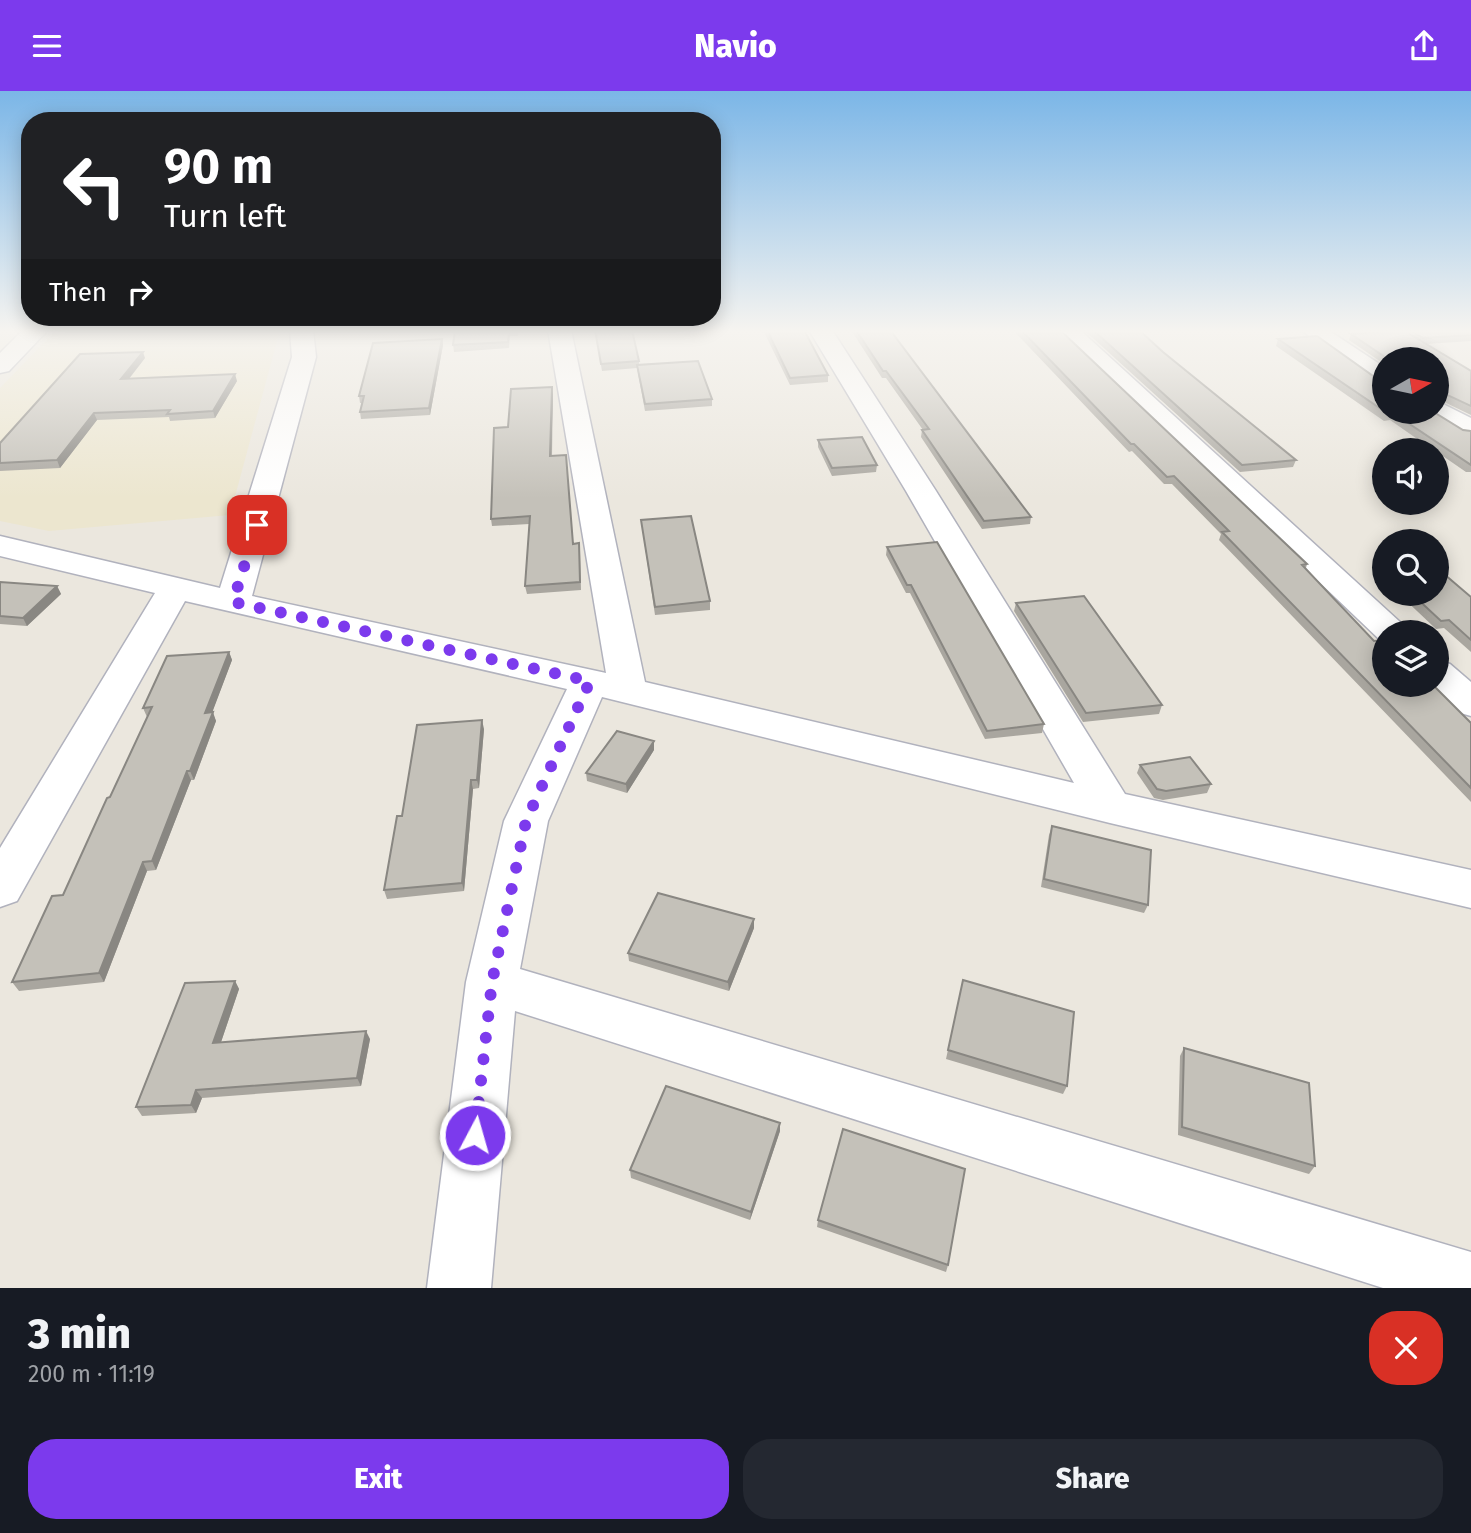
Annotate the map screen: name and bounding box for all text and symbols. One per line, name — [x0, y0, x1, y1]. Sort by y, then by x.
icon: menu — [28, 27, 66, 65]
text: Navio — [694, 27, 777, 65]
icon: share — [1405, 27, 1443, 65]
text: 90 m — [164, 137, 273, 196]
icon: left — [49, 140, 140, 231]
text: Turn left — [164, 197, 286, 235]
icon: right — [121, 273, 159, 311]
text: Then — [49, 277, 107, 308]
north arrow — [1372, 347, 1449, 423]
map controls — [1372, 347, 1449, 697]
button: sound — [1372, 438, 1449, 515]
pin — [227, 495, 287, 555]
icon: arrive — [238, 506, 276, 544]
button: search — [1372, 529, 1449, 606]
button: layers — [1372, 620, 1449, 697]
position arrow — [438, 1098, 512, 1172]
text: 3 min — [28, 1309, 131, 1359]
button: close — [1369, 1311, 1443, 1385]
text: 200 m · 11:19 — [28, 1360, 155, 1388]
button: Exit — [28, 1439, 729, 1519]
button: Share — [743, 1439, 1443, 1519]

